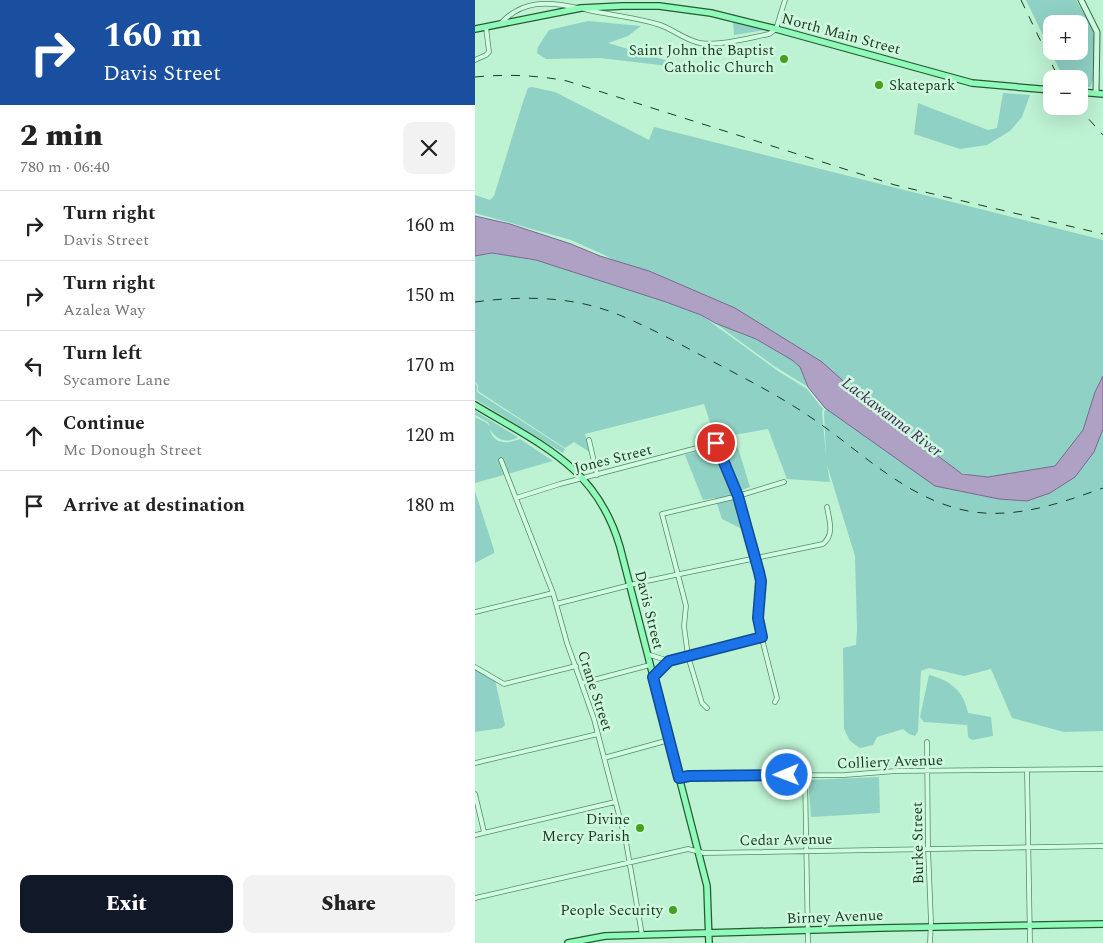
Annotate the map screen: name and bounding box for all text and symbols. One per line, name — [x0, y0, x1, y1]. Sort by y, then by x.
street label: North Main Street — [779, 7, 903, 61]
text: 160 m — [103, 9, 202, 62]
map controls — [1043, 15, 1088, 115]
button: + — [1043, 15, 1088, 60]
icon: right — [20, 20, 85, 85]
place label: Saint John the Baptist Catholic Church — [629, 39, 774, 79]
marker: Saint John the Baptist Catholic Church — [778, 53, 790, 65]
text: Davis Street — [103, 57, 221, 90]
button: − — [1043, 70, 1088, 115]
place label: Skatepark — [889, 74, 955, 97]
marker: Skatepark — [873, 79, 885, 91]
text: 2 min — [20, 113, 103, 159]
button: close — [403, 122, 455, 174]
text: 780 m · 06:40 — [20, 155, 110, 179]
text: Turn right — [63, 199, 156, 228]
text: 160 m — [405, 211, 455, 240]
icon: right — [20, 212, 48, 240]
text: Davis Street — [63, 228, 149, 252]
text: Turn right — [63, 269, 156, 298]
text: 150 m — [405, 281, 455, 310]
icon: right — [20, 282, 48, 310]
text: Azalea Way — [63, 298, 145, 322]
text: Turn left — [63, 339, 142, 368]
text: 170 m — [405, 351, 455, 380]
icon: left — [20, 352, 48, 380]
text: Sycamore Lane — [63, 368, 170, 392]
water label: Lackawanna River — [837, 371, 948, 463]
text: Continue — [63, 409, 145, 438]
text: 120 m — [405, 421, 455, 450]
icon: ahead — [20, 422, 48, 450]
pin — [695, 422, 737, 464]
icon: arrive — [702, 429, 730, 457]
text: Mc Donough Street — [63, 438, 202, 462]
street label: Jones Street — [572, 438, 654, 480]
text: Arrive at destination — [63, 491, 245, 520]
text: 180 m — [405, 491, 455, 520]
icon: arrive — [20, 492, 48, 520]
street label: Davis Street — [628, 568, 670, 652]
street label: Crane Street — [571, 648, 619, 734]
position arrow — [760, 748, 812, 800]
street label: Colliery Avenue — [837, 749, 943, 775]
street label: Burke Street — [906, 801, 930, 885]
place label: Divine Mercy Parish — [542, 808, 630, 848]
marker: Divine Mercy Parish — [634, 822, 646, 834]
street label: Cedar Avenue — [739, 828, 833, 852]
button: Exit — [20, 875, 233, 933]
button: Share — [243, 875, 455, 933]
place label: People Security — [560, 899, 664, 922]
marker: People Security — [667, 904, 679, 916]
street label: Birney Avenue — [786, 904, 884, 930]

